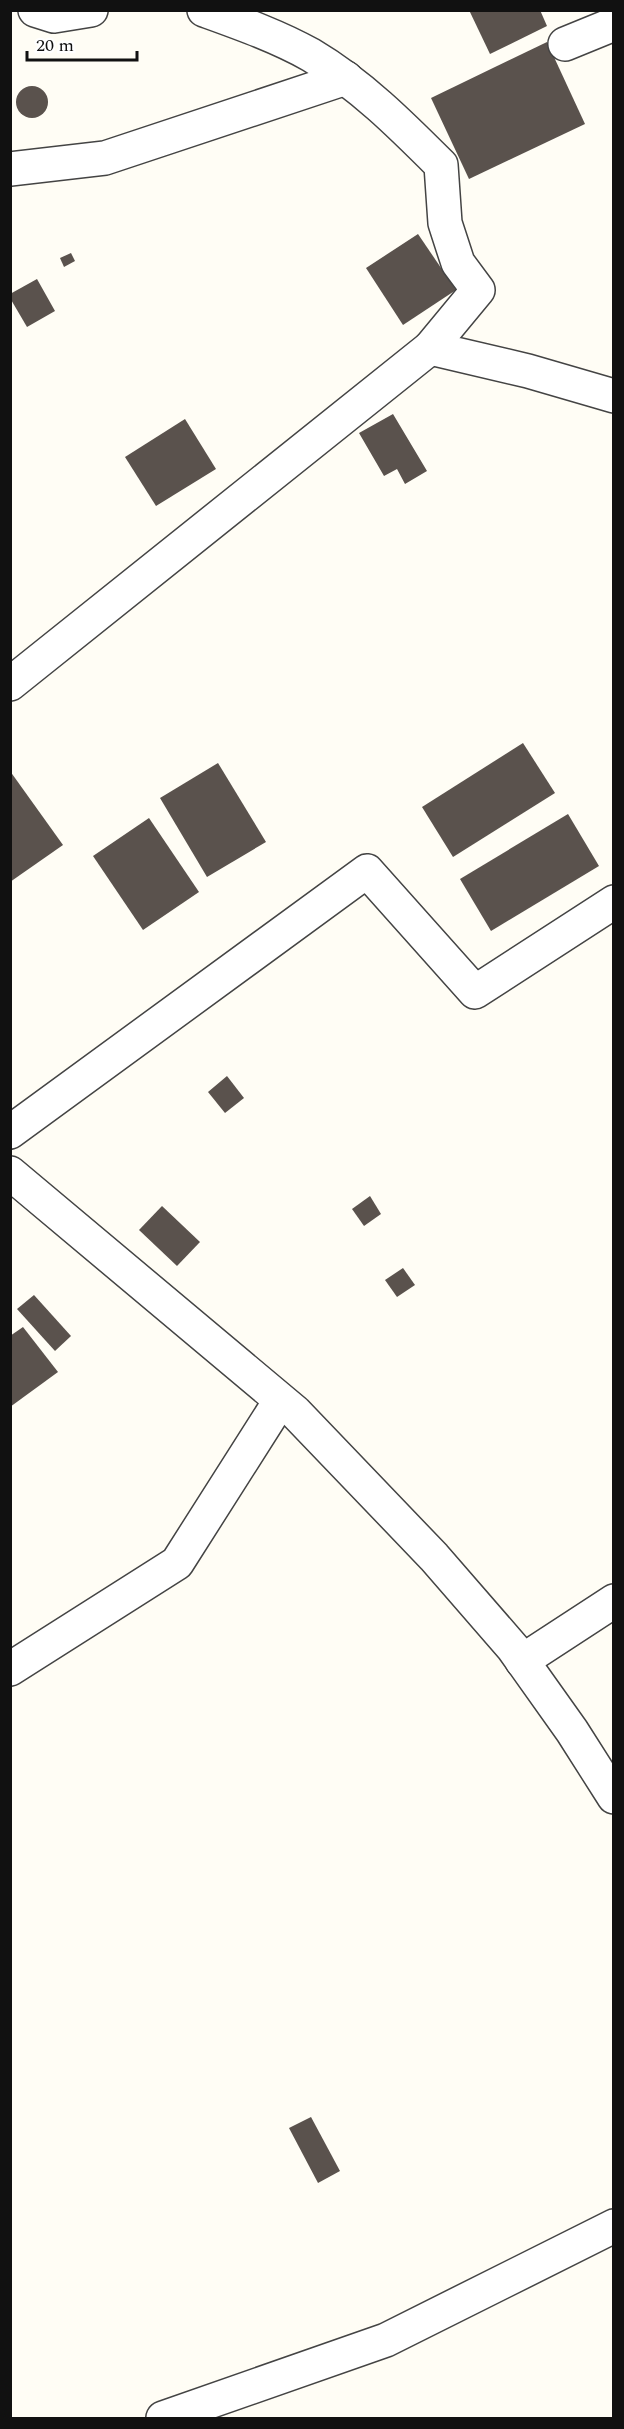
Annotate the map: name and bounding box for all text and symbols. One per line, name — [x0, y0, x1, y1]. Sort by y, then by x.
scale bar — [27, 24, 136, 62]
text: 20 m — [36, 32, 74, 59]

